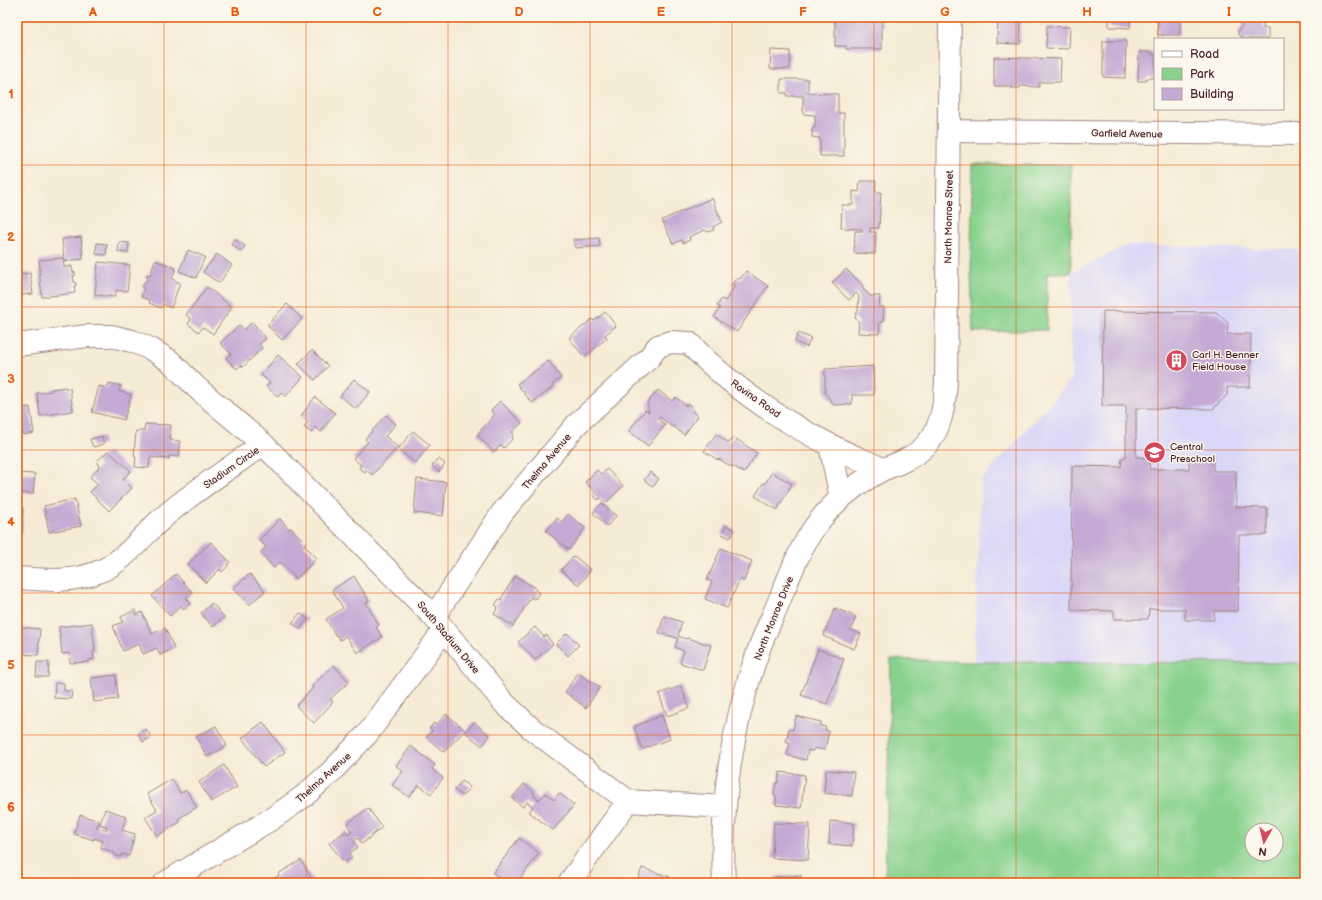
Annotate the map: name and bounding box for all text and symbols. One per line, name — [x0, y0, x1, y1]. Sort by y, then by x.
text: A — [88, 4, 97, 20]
text: B — [230, 4, 240, 20]
text: C — [372, 4, 382, 20]
text: D — [514, 4, 524, 20]
text: E — [657, 4, 666, 20]
text: F — [799, 4, 807, 20]
text: G — [940, 4, 950, 20]
text: H — [1082, 4, 1092, 20]
text: I — [1227, 4, 1231, 20]
legend — [1154, 38, 1284, 110]
text: Road — [1190, 47, 1219, 62]
text: Park — [1190, 67, 1214, 82]
text: 1 — [8, 86, 14, 102]
text: Building — [1190, 87, 1234, 102]
street label: Garfield Avenue — [1091, 127, 1163, 141]
street label: North Monroe Street — [942, 170, 956, 264]
text: 2 — [7, 229, 15, 245]
building icon: Carl H. Benner Field House — [1164, 347, 1190, 373]
place label: Carl H. Benner Field House — [1192, 349, 1259, 373]
text: 3 — [7, 371, 15, 387]
street label: Ravina Road — [728, 377, 783, 421]
street label: Thelma Avenue — [520, 431, 574, 492]
school or university icon: Central Preschool — [1142, 439, 1168, 465]
place label: Central Preschool — [1170, 441, 1215, 465]
street label: Stadium Circle — [201, 444, 262, 491]
text: 4 — [7, 514, 15, 530]
street label: North Monroe Drive — [752, 575, 796, 662]
street label: South Stadium Drive — [414, 599, 482, 676]
text: 5 — [7, 657, 15, 673]
street label: Thelma Avenue — [294, 750, 354, 805]
text: 6 — [7, 799, 15, 815]
north arrow — [1244, 822, 1284, 862]
text: N — [1258, 844, 1268, 858]

